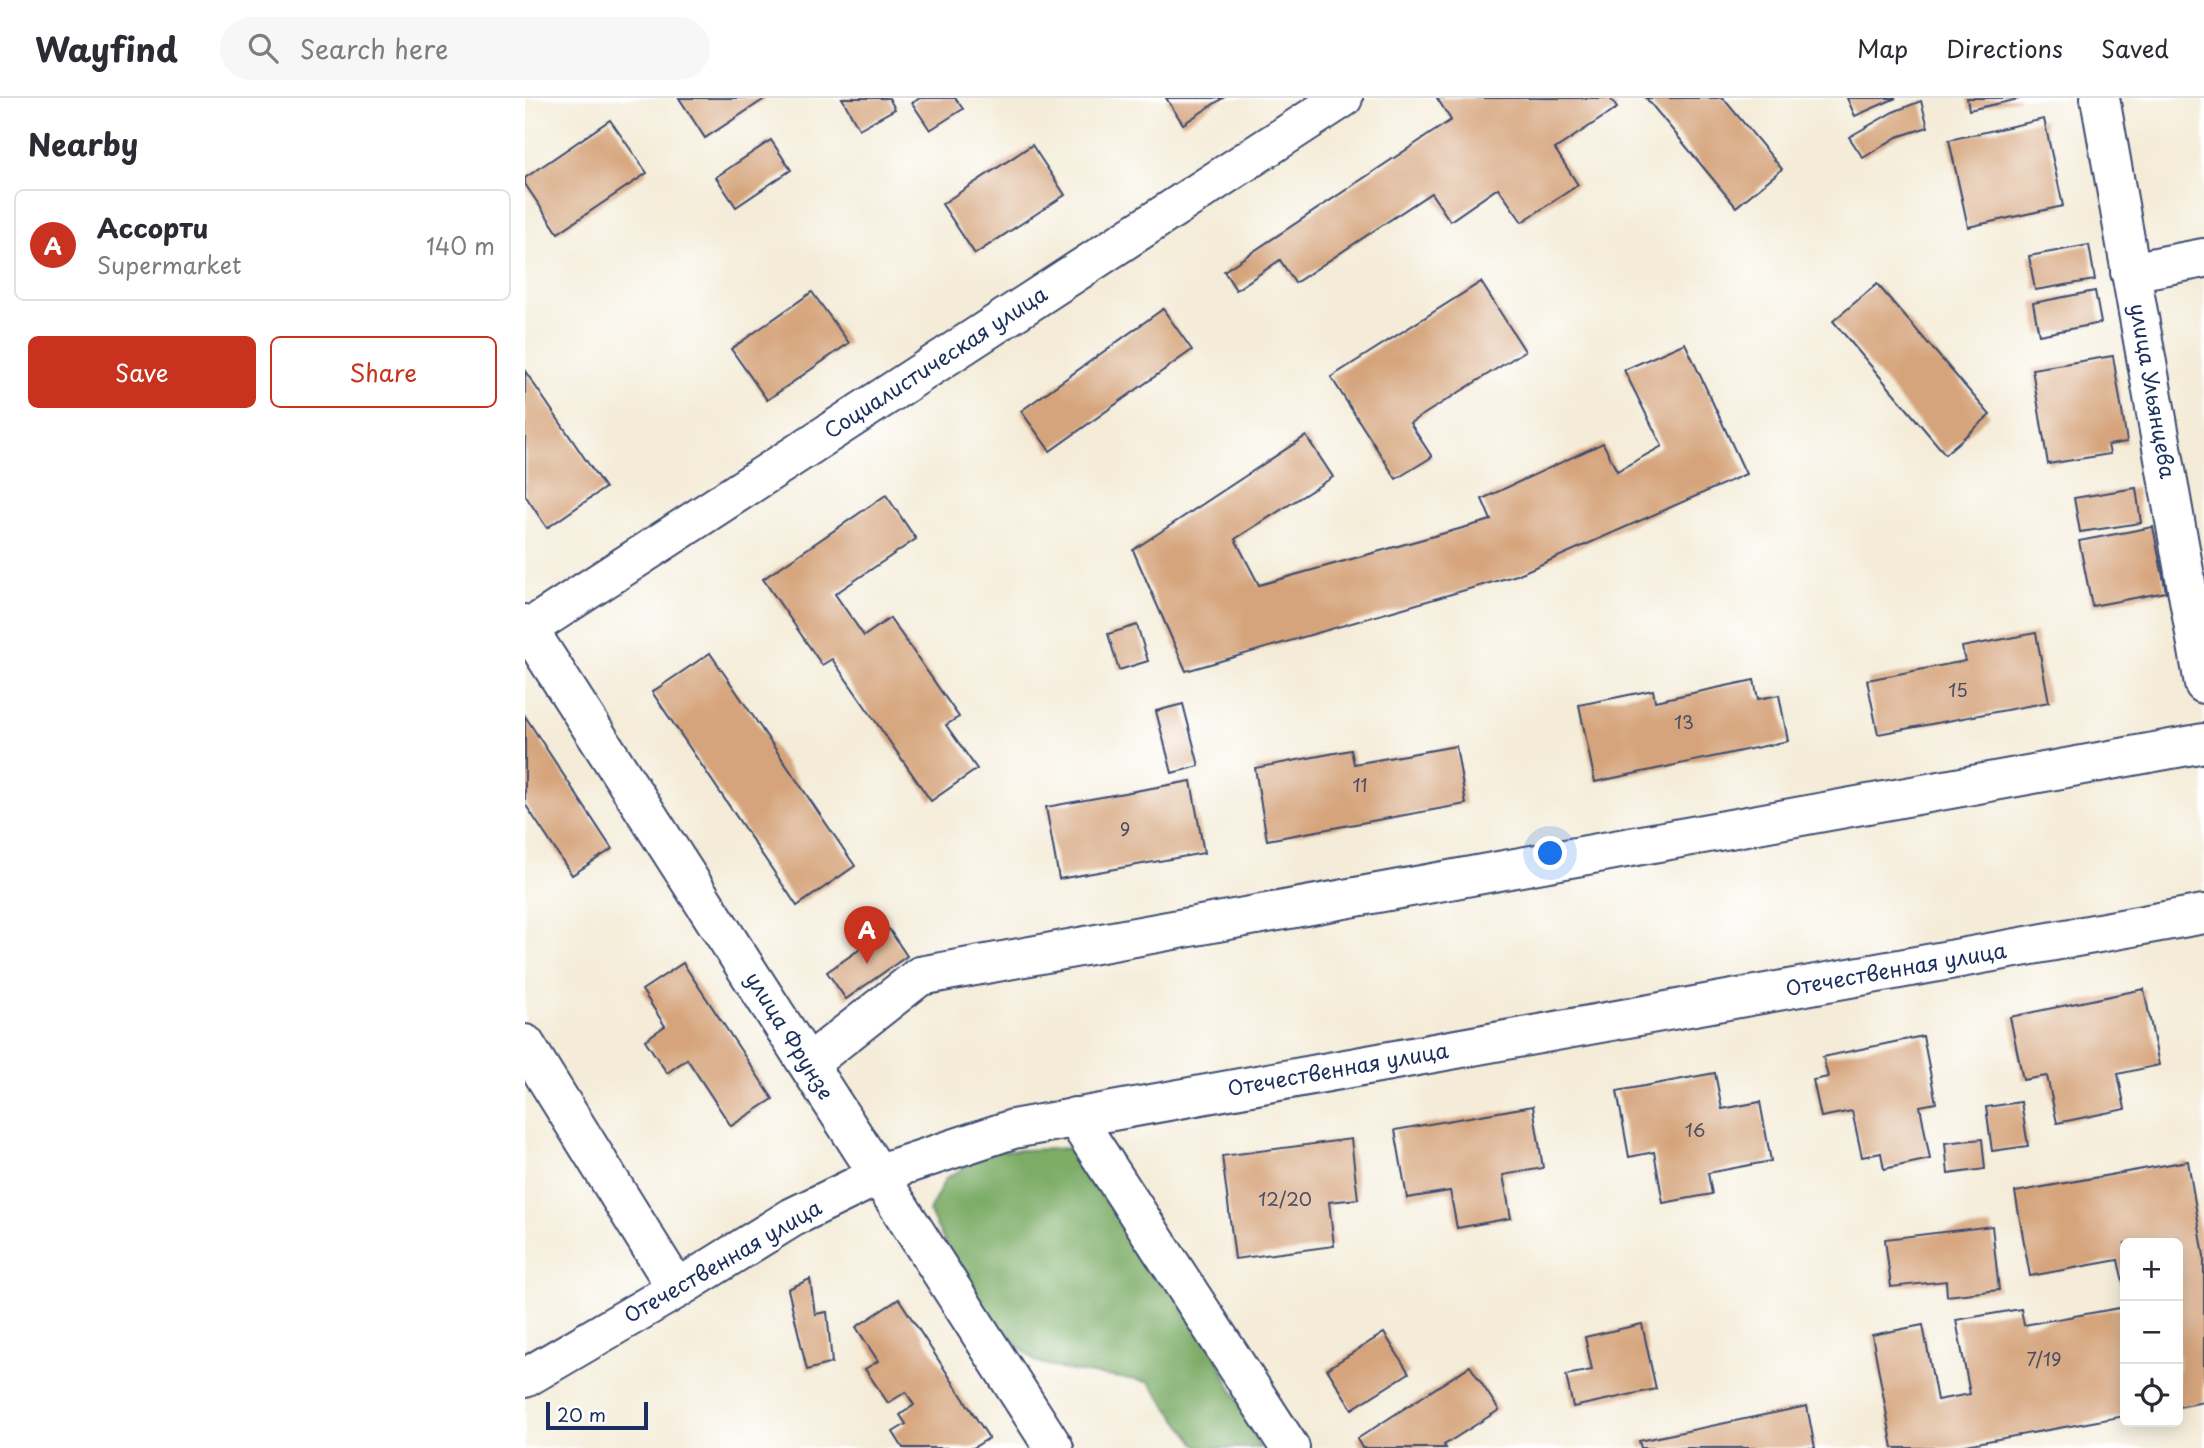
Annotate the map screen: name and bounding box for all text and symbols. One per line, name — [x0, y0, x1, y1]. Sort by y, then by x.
search box — [220, 17, 710, 80]
text: Wayfind — [35, 23, 178, 73]
icon: search — [244, 29, 282, 67]
text: Search here — [300, 29, 448, 68]
text: Map — [1857, 30, 1908, 66]
text: Directions — [1946, 30, 2063, 66]
text: Saved — [2101, 30, 2169, 66]
text: Nearby — [28, 121, 138, 166]
text: Ассорти — [97, 208, 208, 247]
text: A — [44, 228, 62, 263]
text: 140 m — [426, 228, 495, 263]
text: Supermarket — [97, 247, 241, 282]
street label: Социалистическая улица — [817, 277, 1053, 446]
street label: улица Ульянцева — [2123, 301, 2185, 481]
button: Save — [28, 336, 256, 408]
button: Share — [270, 336, 497, 408]
house number: 15 — [1948, 676, 1968, 703]
house number: 13 — [1674, 708, 1694, 735]
house number: 11 — [1352, 771, 1368, 798]
house number: 9 — [1120, 815, 1130, 842]
your location — [1533, 836, 1567, 870]
pin: A — [844, 906, 890, 964]
street label: Отечественная улица — [1783, 933, 2010, 1003]
street label: улица Фрунзе — [739, 965, 843, 1105]
street label: Отечественная улица — [1225, 1033, 1452, 1103]
house number: 16 — [1685, 1116, 1705, 1143]
house number: 12/20 — [1258, 1185, 1312, 1212]
street label: Отечественная улица — [617, 1190, 828, 1330]
map controls — [2120, 1238, 2183, 1427]
button: + — [2120, 1238, 2183, 1301]
button: − — [2120, 1301, 2183, 1364]
house number: 7/19 — [2026, 1345, 2062, 1372]
button: locate — [2120, 1364, 2183, 1427]
scale bar — [546, 1399, 647, 1431]
text: 20 m — [557, 1400, 606, 1428]

